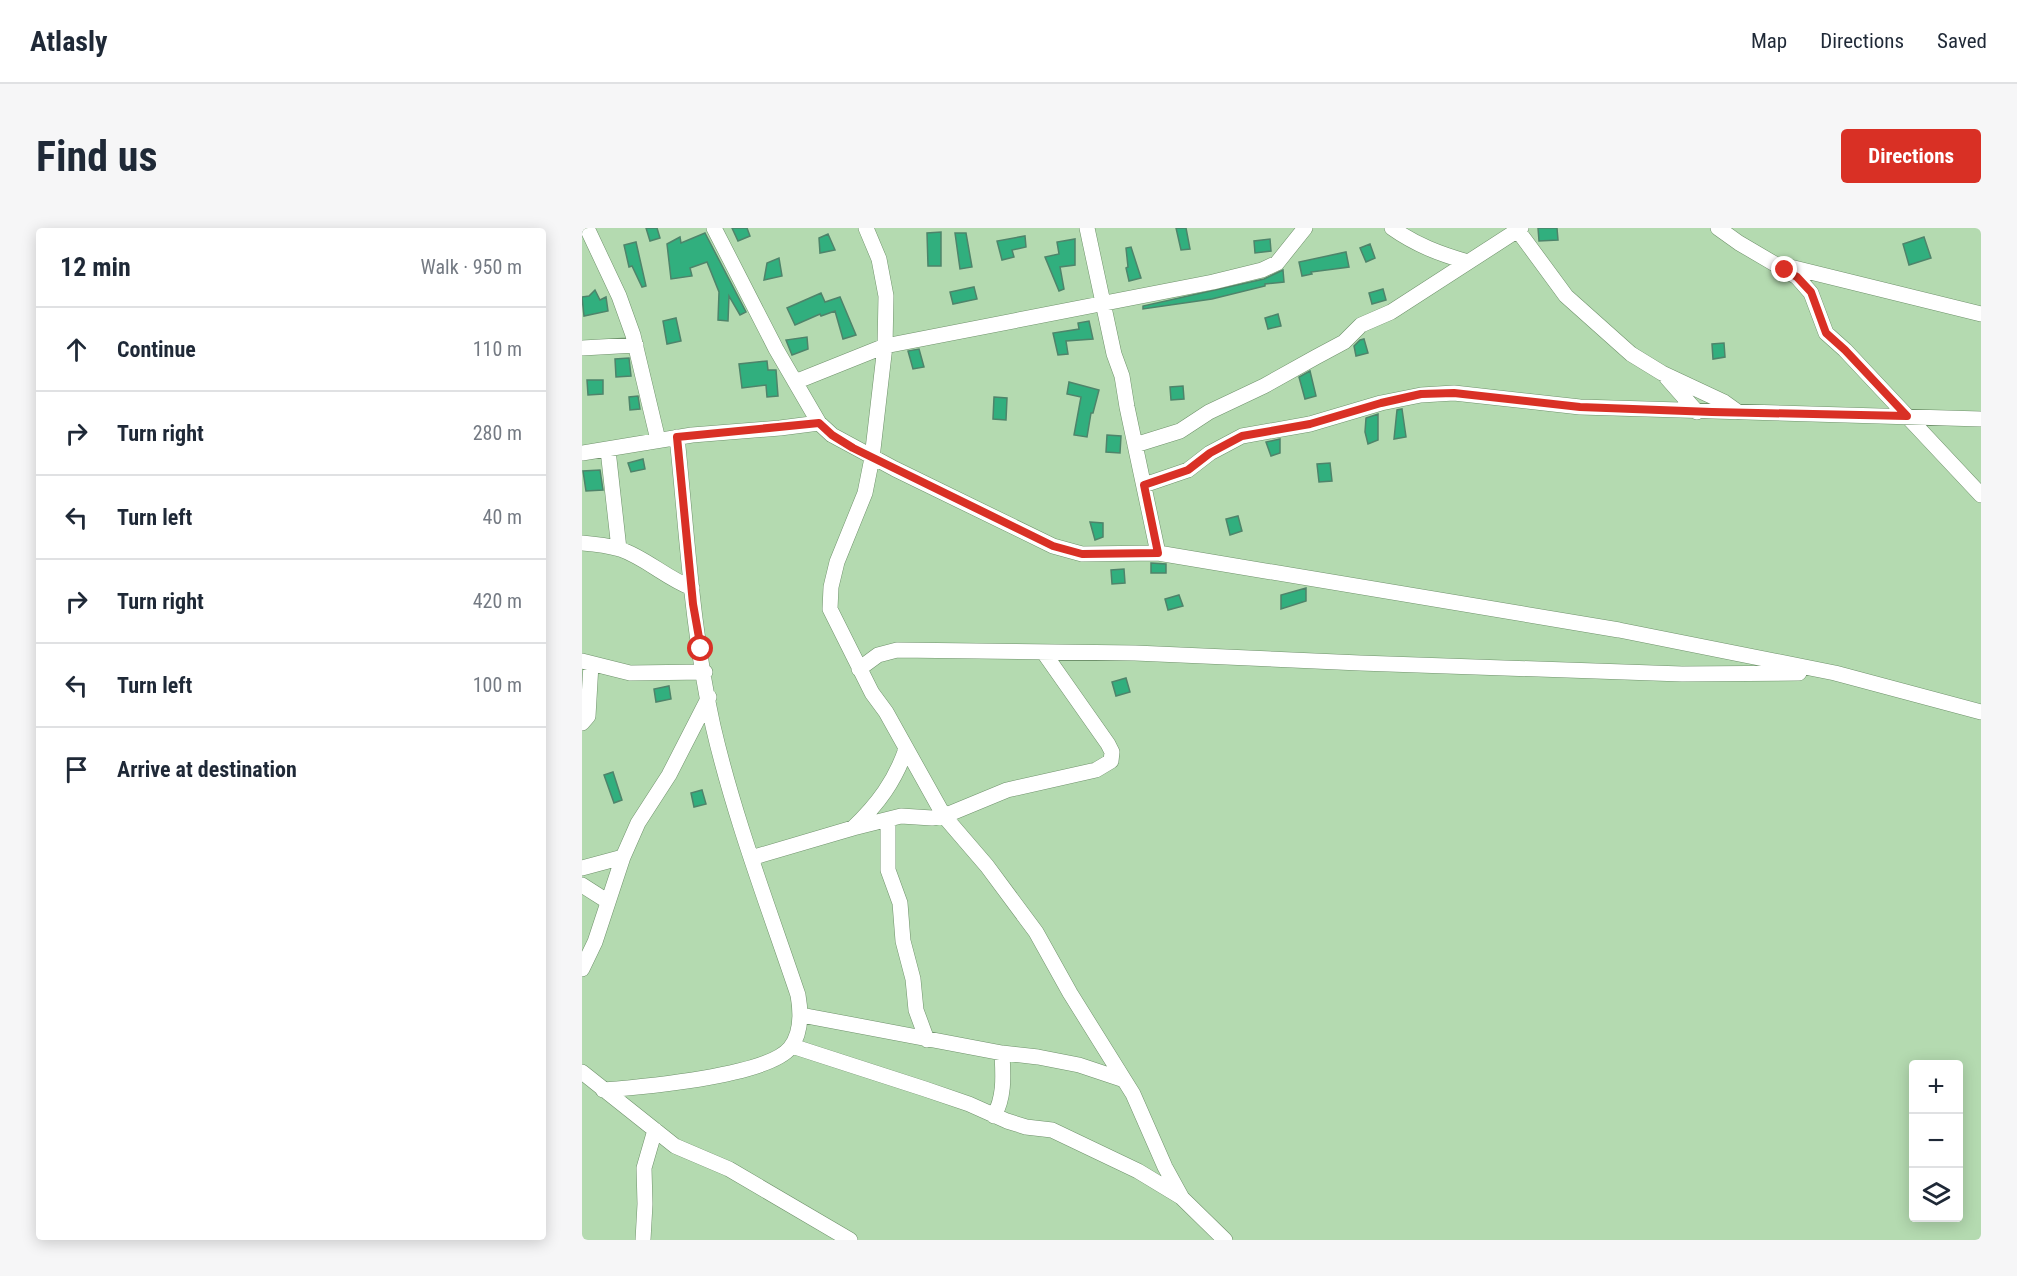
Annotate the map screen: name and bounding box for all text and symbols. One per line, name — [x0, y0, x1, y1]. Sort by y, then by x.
text: Atlasly — [30, 25, 108, 58]
text: Map — [1751, 29, 1787, 53]
text: Directions — [1820, 29, 1904, 53]
text: Saved — [1937, 29, 1987, 53]
button: Directions — [1841, 129, 1981, 183]
text: Find us — [36, 132, 157, 181]
text: 12 min — [60, 252, 131, 282]
text: Walk · 950 m — [421, 255, 522, 279]
route end — [1771, 256, 1797, 282]
icon: ahead — [60, 333, 93, 366]
text: Continue — [117, 337, 196, 362]
text: 110 m — [473, 337, 522, 361]
icon: right — [60, 417, 93, 450]
text: Turn right — [117, 421, 204, 446]
text: 280 m — [473, 421, 522, 445]
icon: left — [60, 501, 93, 534]
text: Turn left — [117, 505, 192, 530]
text: 40 m — [483, 505, 522, 529]
icon: right — [60, 585, 93, 618]
text: Turn right — [117, 589, 204, 614]
text: 420 m — [473, 589, 522, 613]
route start — [687, 635, 713, 661]
icon: left — [60, 669, 93, 702]
text: Turn left — [117, 673, 192, 698]
text: 100 m — [473, 673, 522, 697]
icon: arrive — [60, 753, 93, 786]
text: Arrive at destination — [117, 757, 297, 782]
map controls — [1909, 1060, 1963, 1222]
button: + — [1909, 1060, 1963, 1114]
button: − — [1909, 1114, 1963, 1168]
button: layers — [1909, 1168, 1963, 1222]

